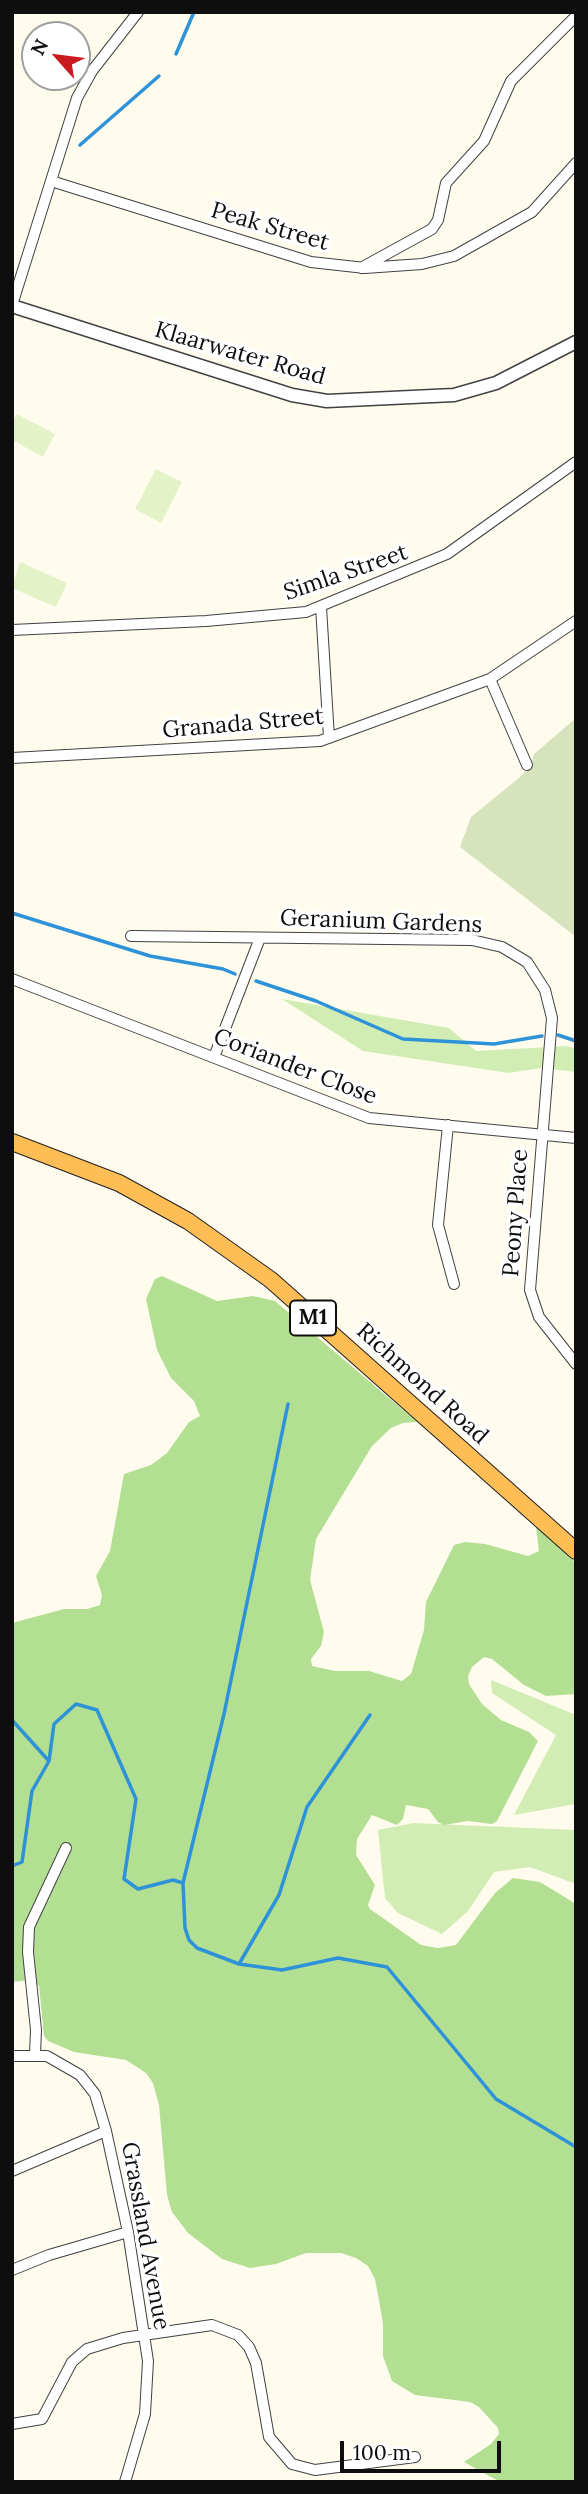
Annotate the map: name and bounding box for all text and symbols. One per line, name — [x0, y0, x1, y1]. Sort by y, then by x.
north arrow — [21, 21, 91, 91]
text: N — [25, 35, 53, 59]
street label: Peak Street — [208, 197, 332, 257]
street label: Klaarwater Road — [151, 316, 329, 392]
street label: Simla Street — [280, 539, 412, 607]
street label: Granada Street — [161, 703, 325, 745]
street label: Geranium Gardens — [279, 905, 483, 939]
street label: Coriander Close — [209, 1023, 381, 1111]
street label: Peony Place — [498, 1148, 534, 1278]
road number: M1 — [290, 1300, 336, 1336]
street label: Richmond Road — [350, 1318, 494, 1450]
street label: Grassland Avenue — [115, 2140, 175, 2332]
scale bar — [343, 2428, 504, 2472]
text: 100 m — [353, 2439, 411, 2466]

